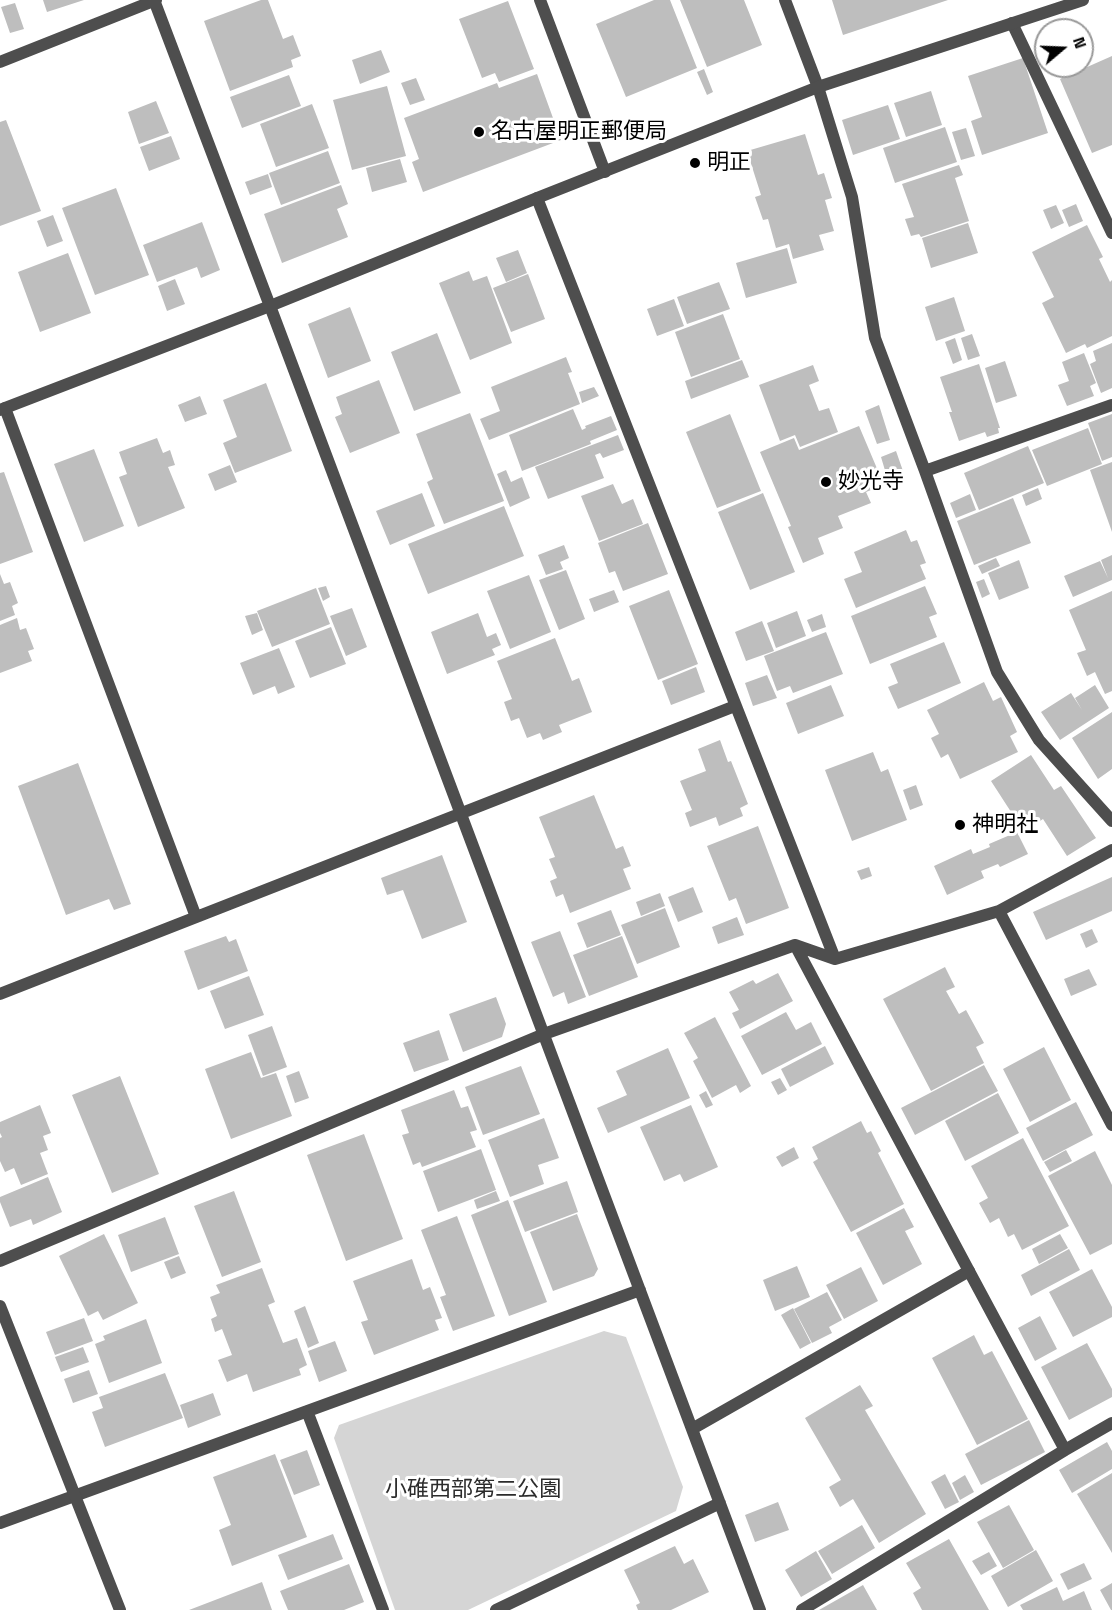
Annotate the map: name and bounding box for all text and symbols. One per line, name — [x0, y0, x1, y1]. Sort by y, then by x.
north arrow — [1034, 18, 1094, 78]
text: N — [1068, 34, 1091, 51]
place label: 名古屋明正郵便局 — [491, 119, 667, 145]
marker: 名古屋明正郵便局 — [472, 125, 486, 139]
place label: 明正 — [707, 150, 751, 176]
marker: 明正 — [688, 156, 702, 170]
place label: 妙光寺 — [838, 469, 904, 495]
marker: 妙光寺 — [819, 475, 833, 489]
place label: 神明社 — [972, 812, 1038, 838]
marker: 神明社 — [953, 818, 967, 832]
park label: 小碓西部第二公園 — [385, 1477, 561, 1503]

